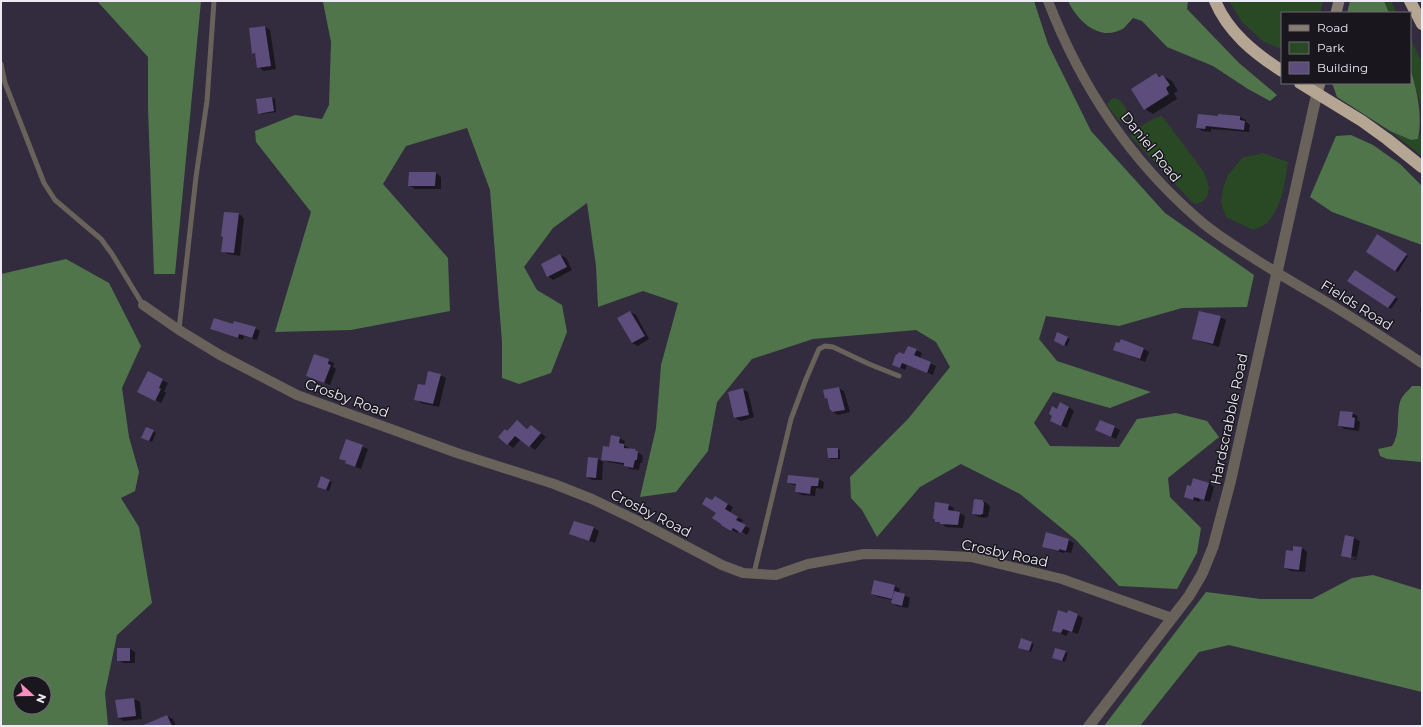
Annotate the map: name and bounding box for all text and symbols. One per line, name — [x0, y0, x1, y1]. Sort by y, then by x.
legend — [1281, 12, 1411, 84]
text: Road — [1317, 20, 1348, 35]
text: Park — [1317, 40, 1345, 55]
text: Building — [1317, 60, 1368, 75]
street label: Daniel Road — [1117, 108, 1185, 186]
street label: Fields Road — [1318, 276, 1396, 334]
street label: Hardscrabble Road — [1206, 352, 1252, 486]
street label: Crosby Road — [303, 374, 391, 422]
street label: Crosby Road — [608, 485, 694, 541]
street label: Crosby Road — [960, 535, 1050, 571]
north arrow — [12, 675, 52, 715]
text: N — [33, 692, 49, 705]

